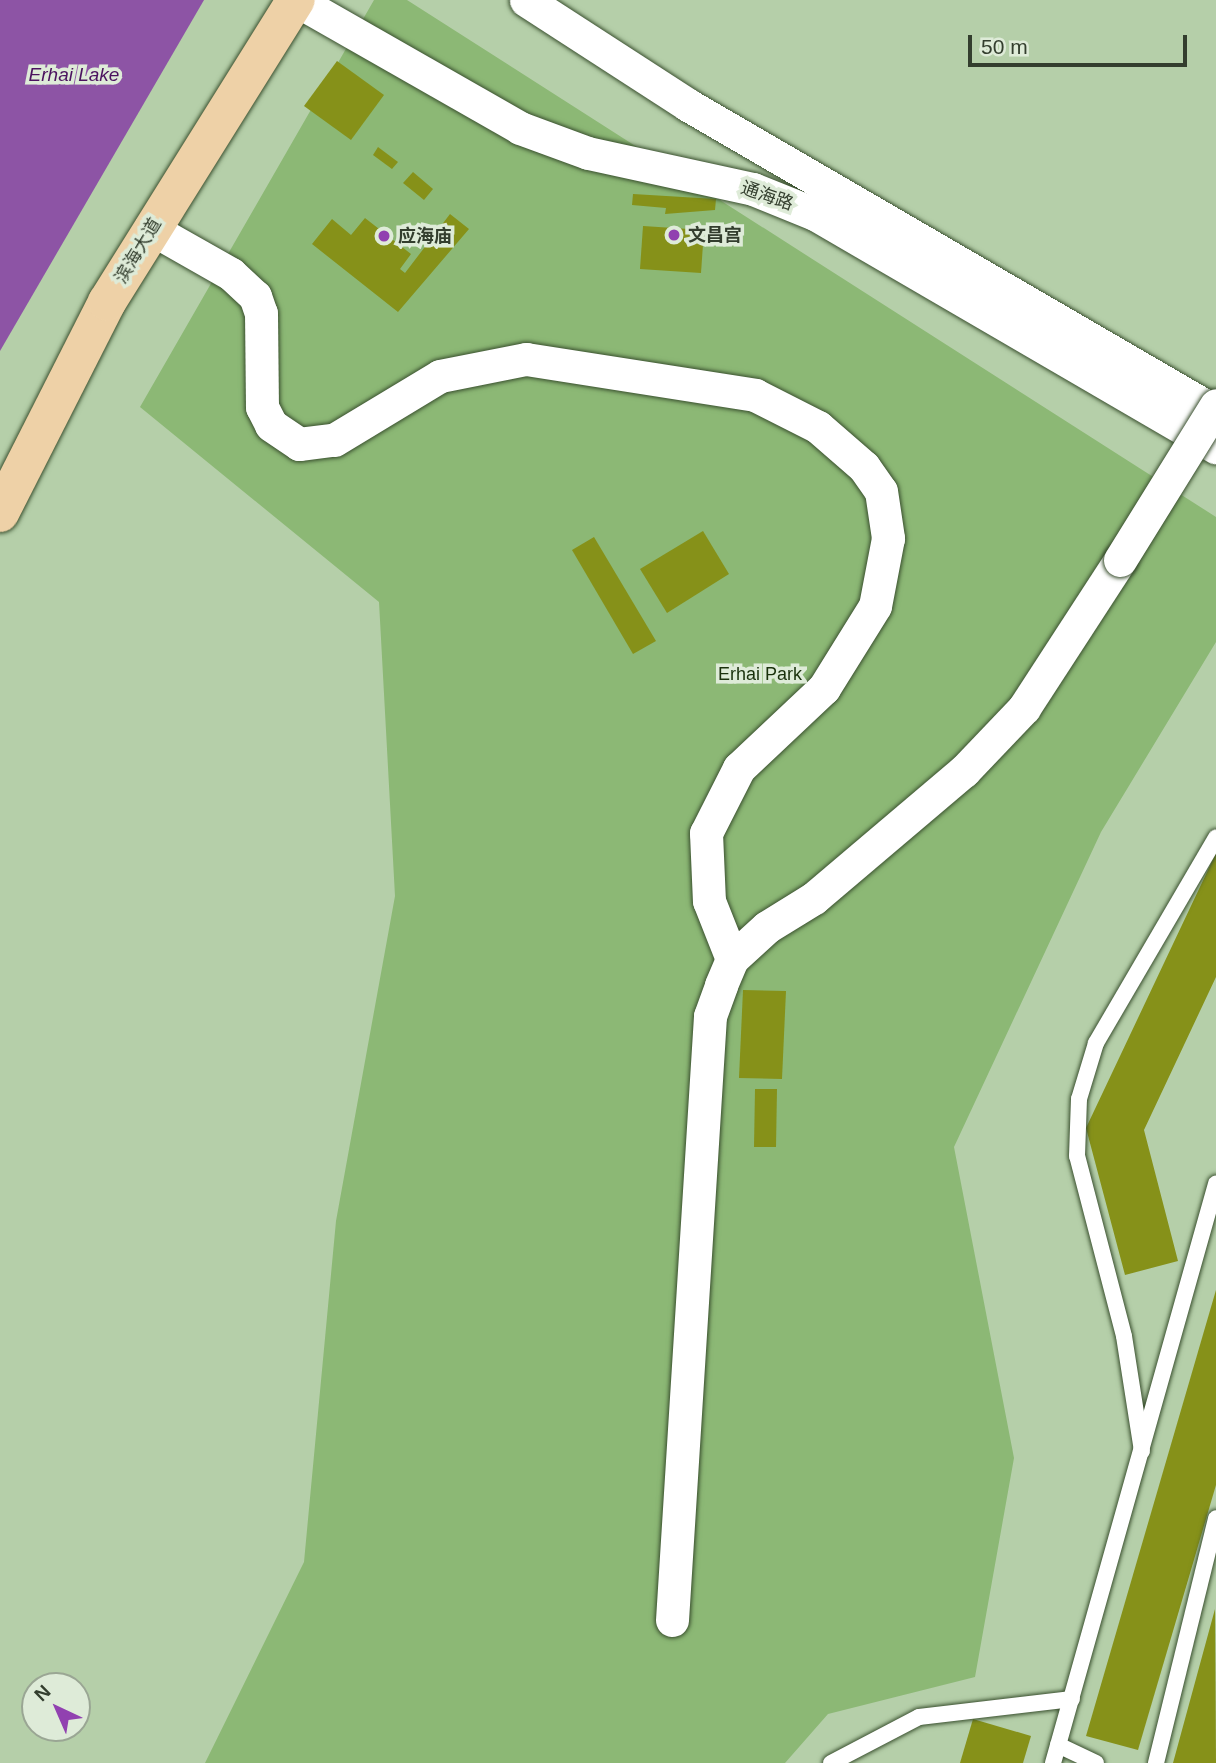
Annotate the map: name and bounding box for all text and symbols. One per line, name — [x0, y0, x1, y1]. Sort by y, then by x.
scale bar — [971, 21, 1190, 65]
text: 50 m — [981, 35, 1028, 58]
water label: Erhai Lake — [29, 64, 119, 86]
street label: 通海路 — [738, 177, 796, 215]
street label: 滨海大道 — [110, 215, 166, 287]
place label: 文昌宫 — [688, 224, 742, 246]
place label: 应海庙 — [398, 225, 452, 247]
marker: 文昌宫 — [666, 227, 682, 243]
marker: 应海庙 — [376, 228, 392, 244]
park label: Erhai Park — [718, 663, 802, 685]
north arrow — [21, 1672, 91, 1742]
text: N — [30, 1681, 55, 1705]

